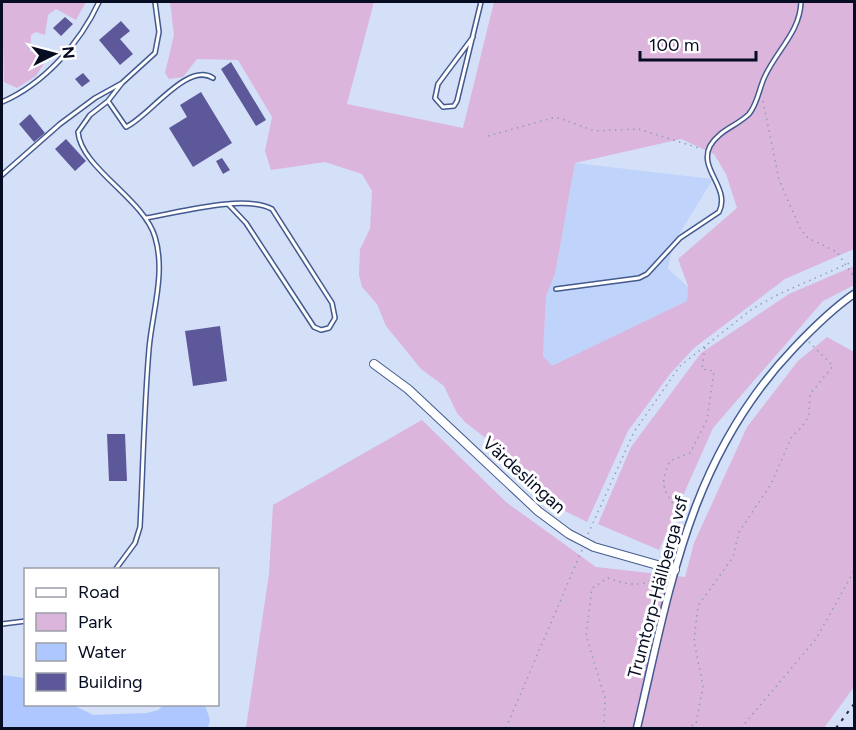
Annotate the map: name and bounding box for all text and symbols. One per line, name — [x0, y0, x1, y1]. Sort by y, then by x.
north arrow — [24, 24, 84, 84]
scale bar — [640, 24, 756, 62]
text: 100 m — [649, 34, 699, 56]
text: N — [58, 45, 79, 60]
street label: Värdeslingan — [478, 432, 570, 518]
street label: Trumtorp-Hällberga vsf — [623, 493, 693, 680]
legend — [24, 568, 219, 706]
text: Road — [78, 581, 119, 603]
text: Park — [78, 611, 113, 633]
text: Water — [78, 641, 126, 663]
text: Building — [78, 671, 143, 693]

